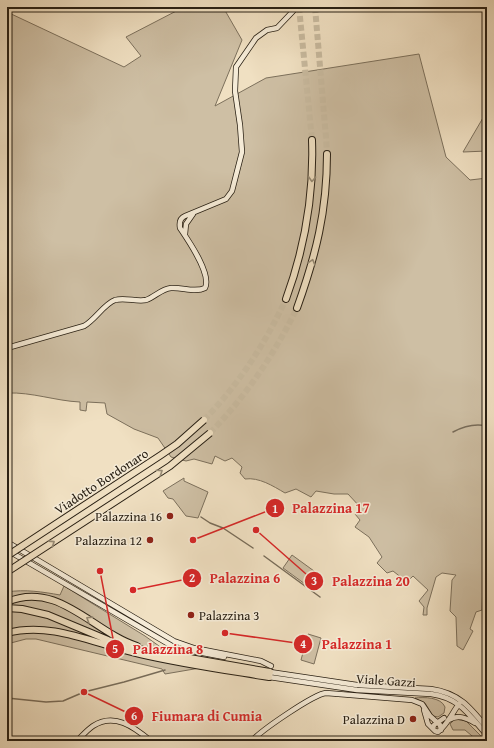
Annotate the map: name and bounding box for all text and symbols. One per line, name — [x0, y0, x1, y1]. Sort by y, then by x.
one-way arrow — [307, 176, 316, 182]
one-way arrow — [307, 259, 316, 266]
street label: Viadotto Bordonaro — [51, 444, 152, 519]
one-way arrow — [156, 470, 163, 477]
callout: Palazzina 17 — [265, 495, 378, 521]
text: Palazzina 17 — [292, 498, 370, 518]
text: 1 — [272, 500, 278, 517]
place label: Palazzina 16 — [95, 507, 162, 526]
marker: Palazzina 16 — [165, 511, 175, 521]
place label: Palazzina 12 — [75, 531, 142, 550]
marker: Palazzina 12 — [145, 535, 155, 545]
one-way arrow — [47, 541, 54, 548]
callout: Palazzina 6 — [182, 565, 288, 591]
text: Palazzina 6 — [210, 568, 280, 588]
callout: Palazzina 20 — [304, 568, 418, 594]
text: 2 — [189, 569, 195, 586]
text: Palazzina 20 — [332, 571, 410, 591]
text: 3 — [311, 572, 317, 589]
place label: Palazzina 3 — [199, 606, 260, 625]
marker: Palazzina 3 — [186, 610, 196, 620]
one-way arrow — [86, 616, 93, 623]
callout: Palazzina 1 — [293, 631, 400, 657]
text: Palazzina 1 — [322, 634, 392, 654]
text: 4 — [300, 635, 306, 652]
callout: Palazzina 8 — [105, 636, 211, 662]
text: Palazzina 8 — [133, 639, 203, 659]
text: 5 — [112, 640, 118, 657]
street label: Viale Gazzi — [355, 669, 417, 692]
callout: Fiumara di Cumia — [124, 703, 270, 729]
text: Fiumara di Cumia — [152, 706, 263, 726]
text: 6 — [131, 707, 137, 724]
place label: Palazzina D — [343, 710, 405, 729]
marker: Palazzina D — [408, 714, 418, 724]

